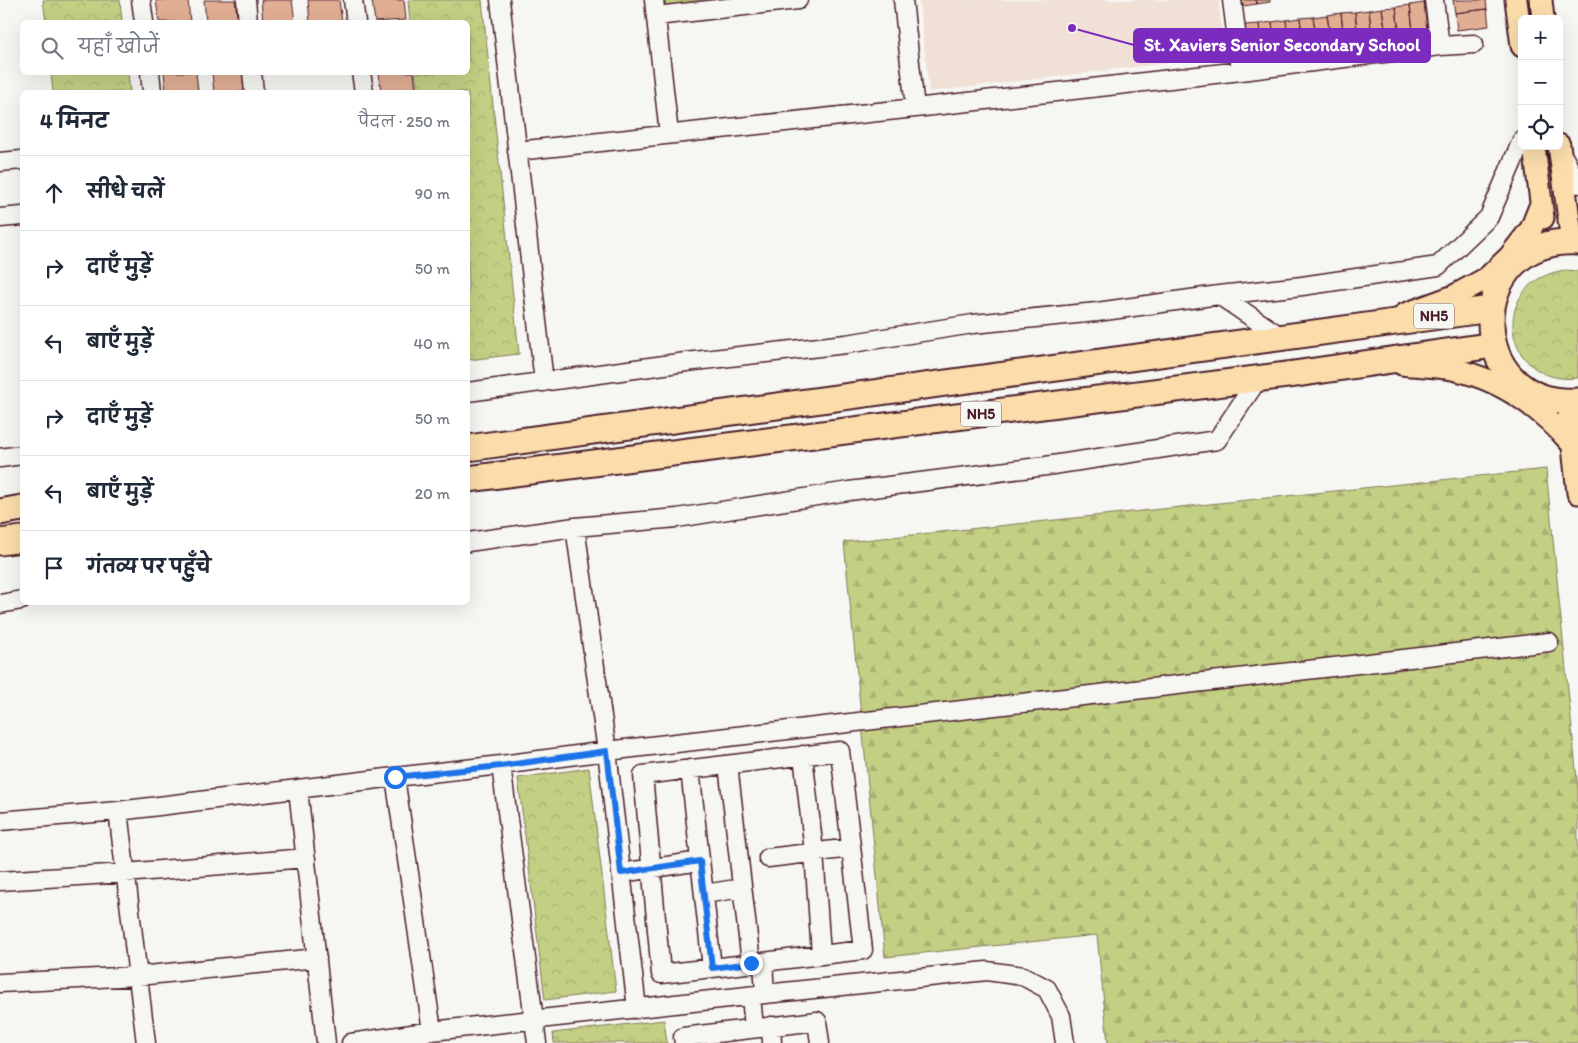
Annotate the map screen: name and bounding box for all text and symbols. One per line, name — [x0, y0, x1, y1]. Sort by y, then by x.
map controls — [1518, 15, 1563, 150]
button: + — [1518, 15, 1563, 60]
search box — [20, 20, 470, 75]
callout: St. Xaviers Senior Secondary School — [1134, 29, 1430, 62]
icon: search — [38, 34, 66, 62]
text: St. Xaviers Senior Secondary School — [1144, 34, 1421, 56]
text: यहाँ खोजें — [78, 35, 159, 58]
button: − — [1518, 60, 1563, 105]
button: locate — [1518, 105, 1563, 150]
text: 4 मिनट — [40, 108, 108, 133]
text: पैदल · 250 m — [358, 112, 450, 131]
icon: ahead — [40, 179, 68, 207]
text: सीधे चलें — [87, 180, 164, 203]
text: 90 m — [415, 184, 450, 203]
icon: right — [40, 254, 68, 282]
text: दाएँ मुड़ें — [87, 255, 153, 278]
text: 50 m — [415, 259, 450, 278]
road number: NH5 — [1414, 304, 1454, 328]
icon: left — [40, 329, 68, 357]
text: बाएँ मुड़ें — [87, 330, 153, 353]
text: 40 m — [413, 334, 450, 353]
road number: NH5 — [961, 402, 1001, 426]
icon: right — [40, 404, 68, 432]
text: दाएँ मुड़ें — [87, 405, 153, 428]
text: 50 m — [415, 409, 450, 428]
icon: left — [40, 479, 68, 507]
text: बाएँ मुड़ें — [87, 480, 153, 503]
text: 20 m — [415, 484, 450, 503]
icon: arrive — [40, 554, 68, 582]
text: गंतव्य पर पहुँचे — [87, 555, 211, 578]
route start — [384, 766, 407, 789]
route end — [740, 952, 763, 975]

